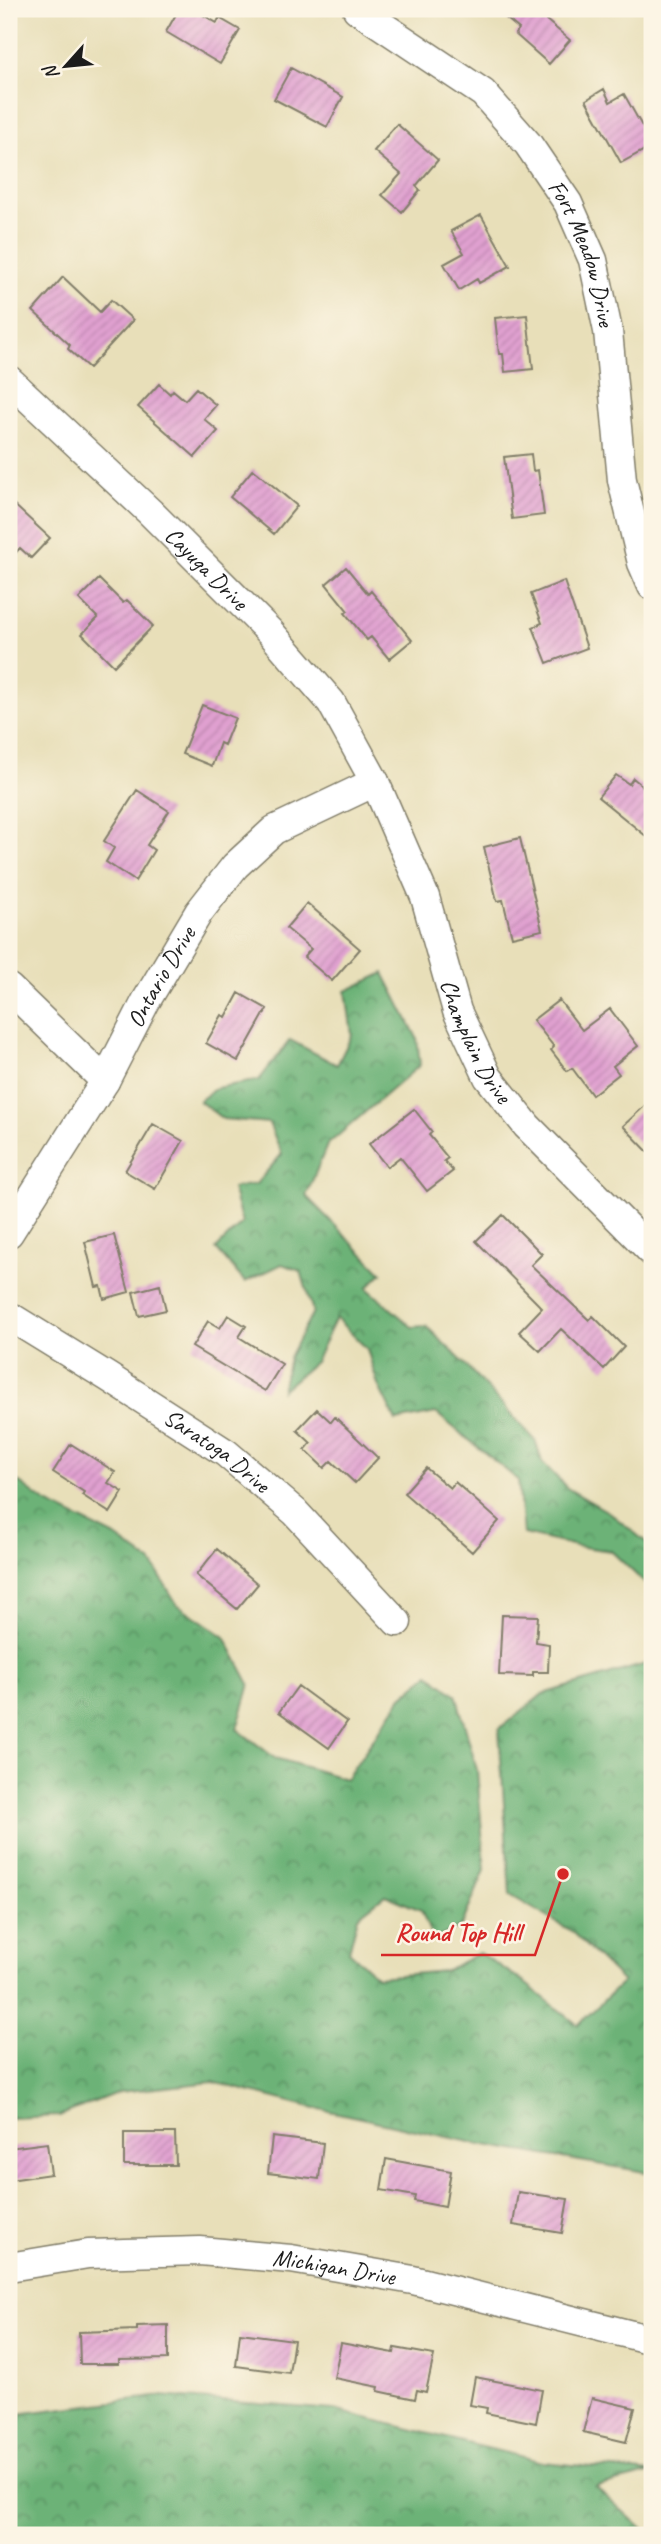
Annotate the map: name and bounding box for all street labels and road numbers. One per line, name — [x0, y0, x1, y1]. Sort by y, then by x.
street label: Fort Meadow Drive — [541, 174, 622, 331]
street label: Cayuga Drive — [159, 521, 256, 618]
street label: Ontario Drive — [120, 919, 203, 1032]
street label: Champlain Drive — [434, 976, 520, 1111]
street label: Saratoga Drive — [158, 1402, 278, 1501]
street label: Michigan Drive — [271, 2242, 400, 2292]

